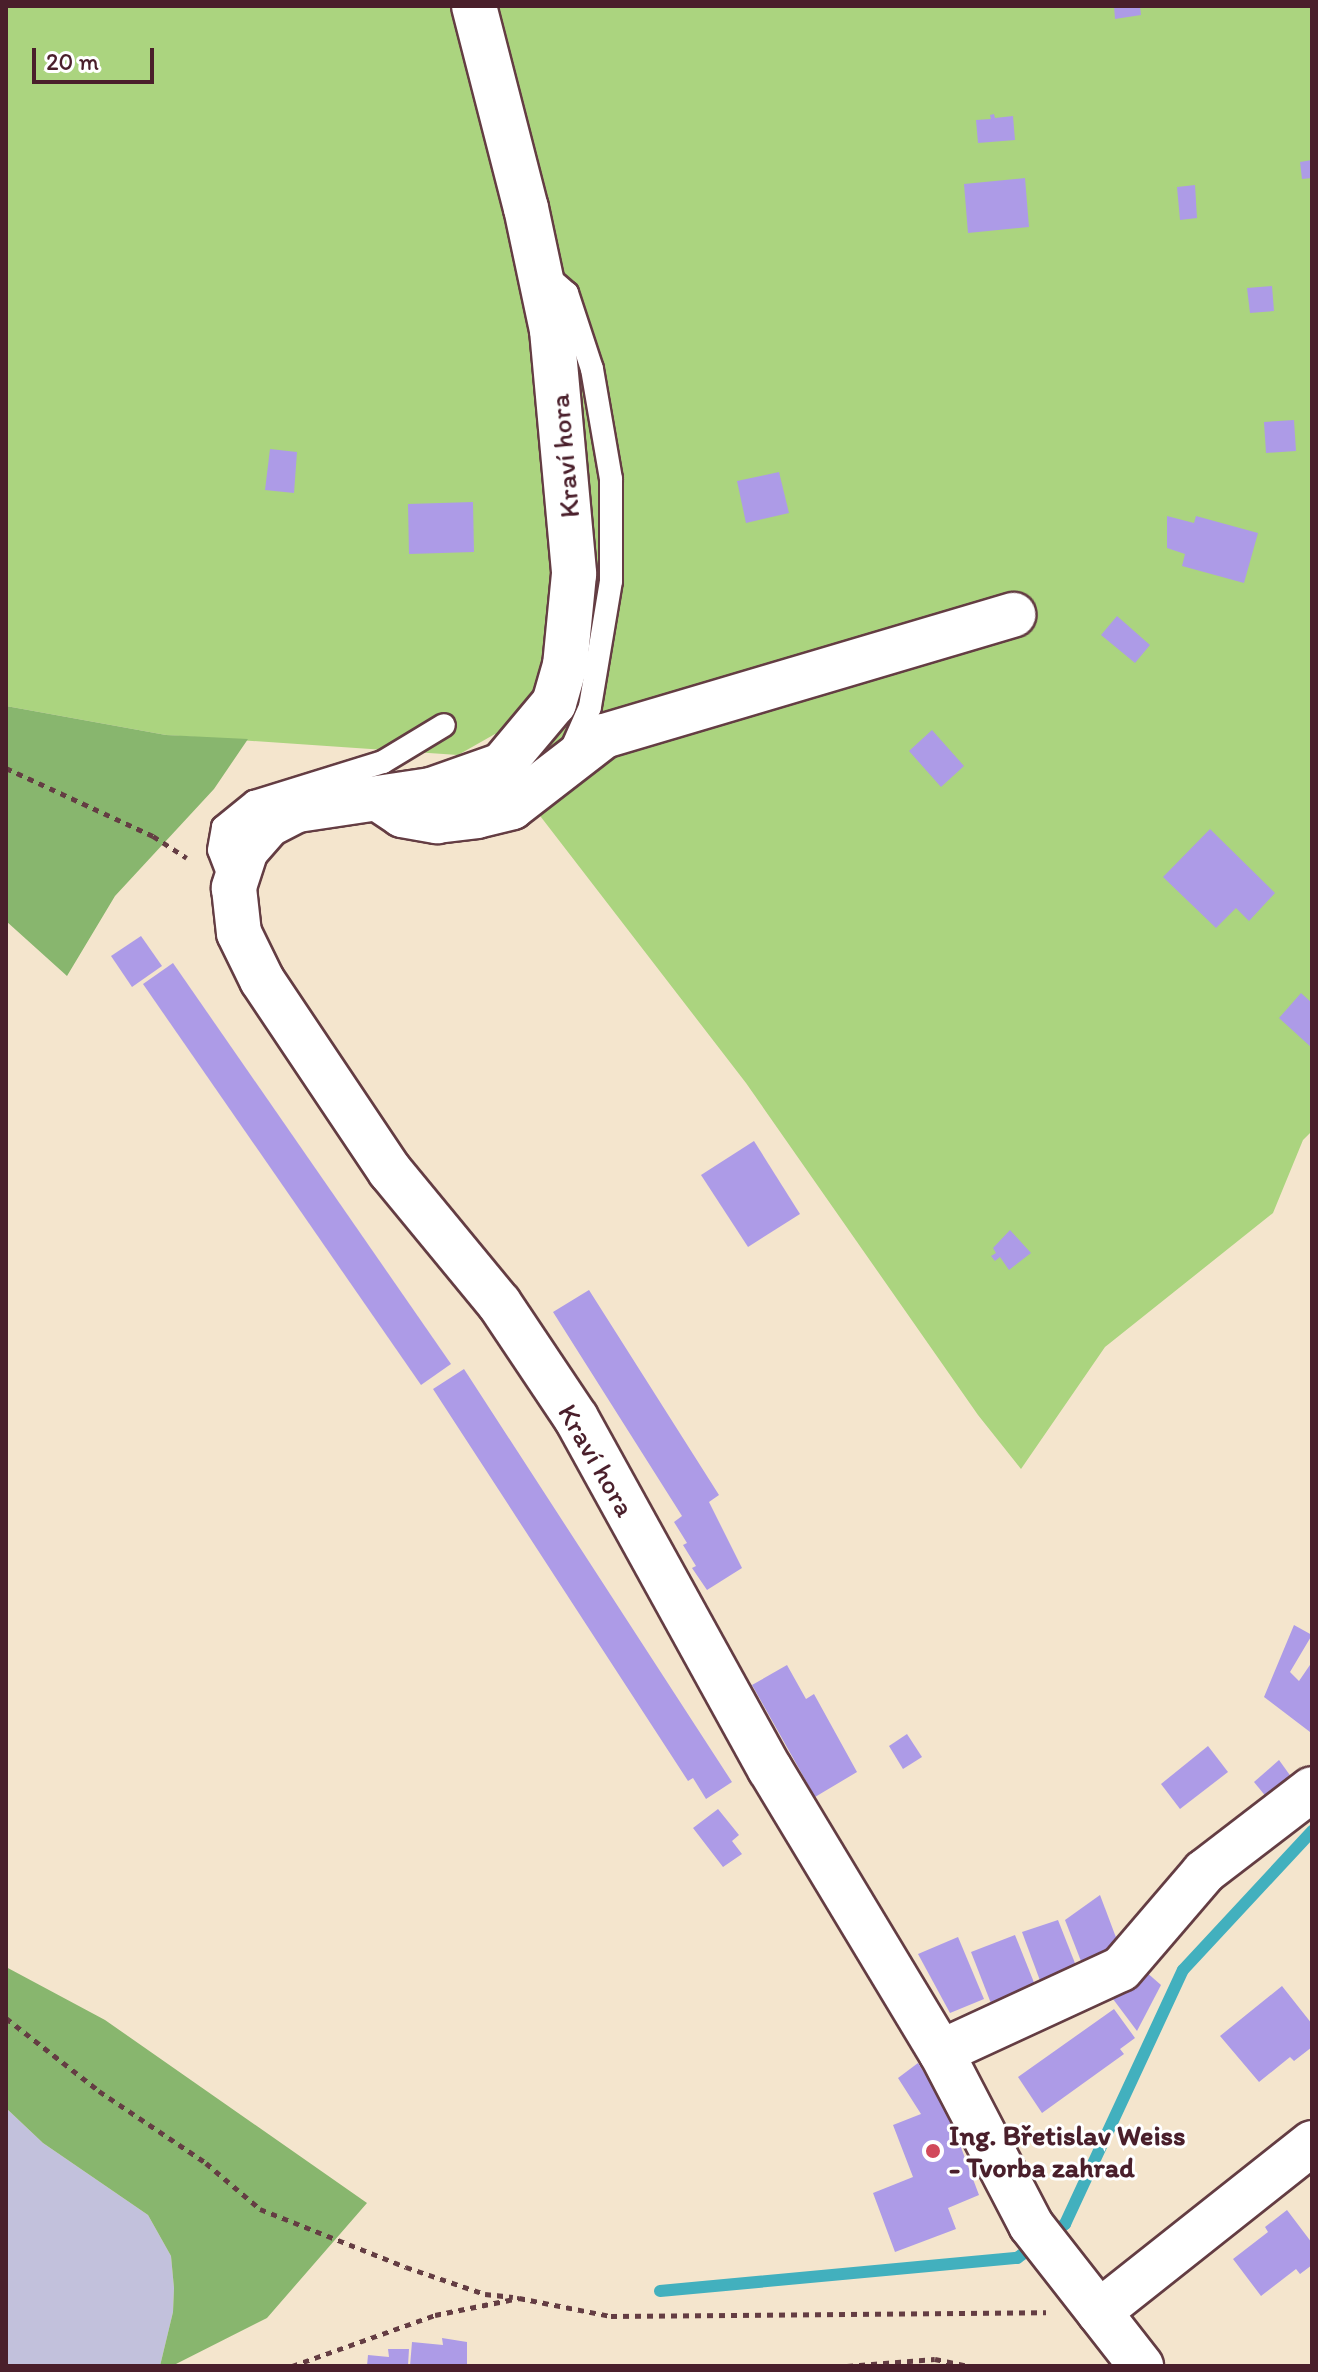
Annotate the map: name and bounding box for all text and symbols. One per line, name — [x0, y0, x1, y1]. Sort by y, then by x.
scale bar — [36, 32, 158, 82]
text: 20 m — [46, 47, 99, 76]
street label: Kraví hora — [542, 393, 586, 519]
street label: Kraví hora — [552, 1398, 642, 1522]
place label: Ing. Břetislav Weiss - Tvorba zahrad — [949, 2118, 1186, 2184]
marker: Ing. Břetislav Weiss - Tvorba zahrad — [924, 2142, 942, 2160]

